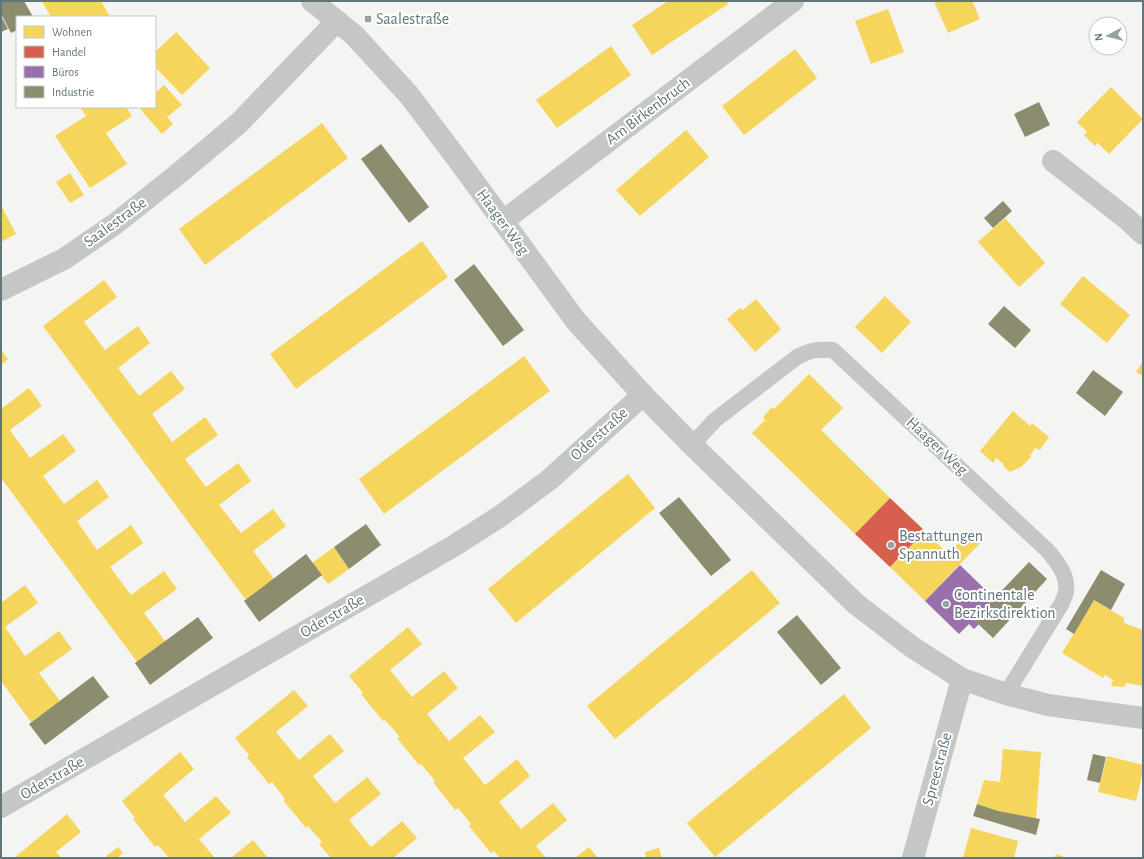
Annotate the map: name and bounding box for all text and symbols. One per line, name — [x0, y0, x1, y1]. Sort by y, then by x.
place label: Saalestraße — [376, 11, 449, 27]
marker: Saalestraße — [363, 14, 373, 24]
legend — [16, 16, 156, 108]
north arrow — [1088, 16, 1128, 56]
text: Wohnen — [52, 26, 92, 38]
text: N — [1093, 33, 1104, 42]
text: Handel — [52, 46, 86, 58]
text: Büros — [52, 66, 79, 78]
street label: Am Birkenbruch — [603, 74, 693, 148]
text: Industrie — [52, 86, 94, 98]
street label: Haager Weg — [474, 186, 532, 258]
street label: Saalestraße — [81, 194, 149, 250]
street label: Oderstraße — [567, 404, 631, 464]
street label: Haager Weg — [903, 414, 971, 478]
place label: Bestattungen Spannuth — [899, 528, 983, 562]
marker: Bestattungen Spannuth — [886, 540, 896, 550]
place label: Continentale Bezirksdirektion — [954, 587, 1056, 621]
street label: Oderstraße — [297, 591, 367, 641]
marker: Continentale Bezirksdirektion — [941, 599, 951, 609]
street label: Spreestraße — [920, 731, 954, 807]
street label: Oderstraße — [17, 753, 87, 803]

